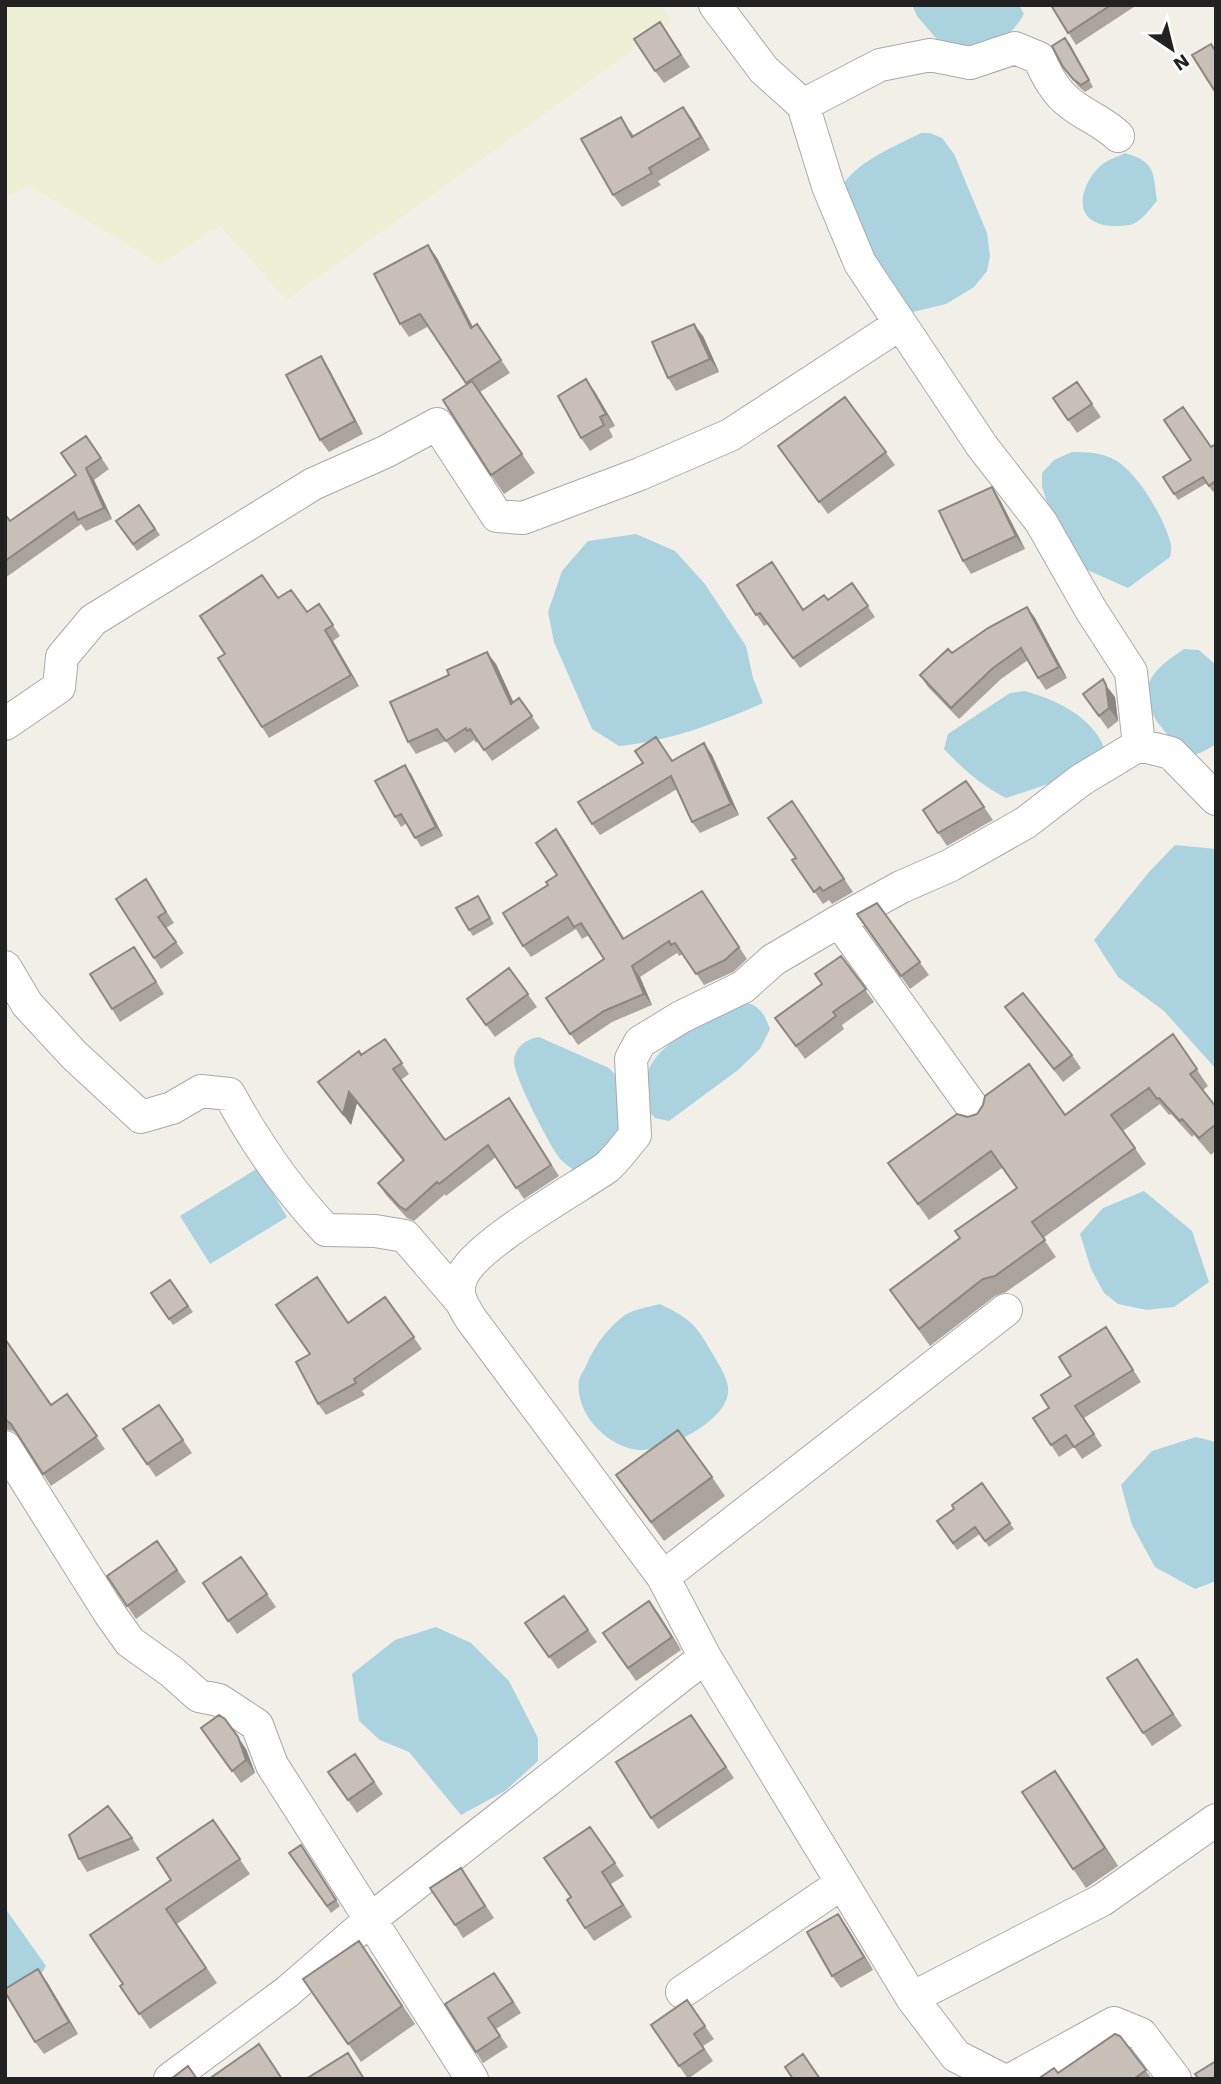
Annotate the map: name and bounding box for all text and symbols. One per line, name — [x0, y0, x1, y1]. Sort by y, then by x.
north arrow — [1137, 14, 1207, 84]
text: N — [1169, 49, 1194, 76]

